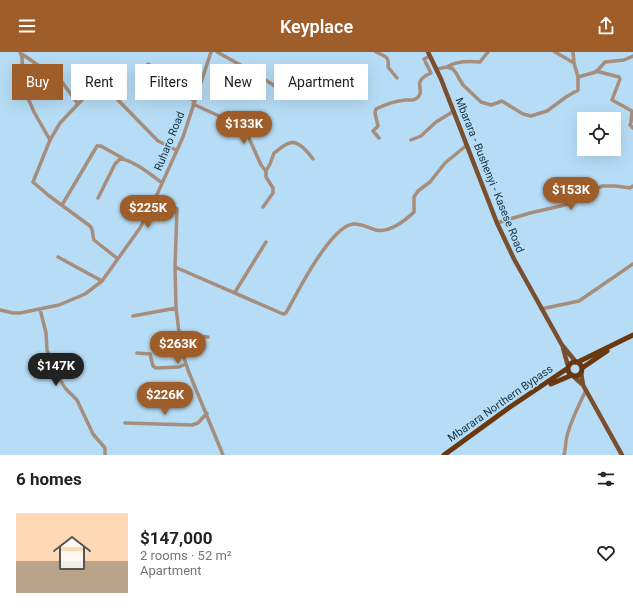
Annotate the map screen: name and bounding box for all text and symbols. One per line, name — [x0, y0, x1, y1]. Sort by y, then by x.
icon: menu — [16, 15, 38, 37]
icon: share — [595, 15, 617, 37]
text: Keyplace — [280, 16, 353, 37]
chip: Buy — [12, 64, 63, 100]
chip: Rent — [71, 64, 127, 100]
chip: Filters — [135, 64, 202, 100]
chip: New — [210, 64, 266, 100]
chip: Apartment — [274, 64, 368, 100]
street label: Mbarara - Bushenyi - Kasese Road — [452, 96, 527, 255]
street label: Ruharo Road — [152, 110, 187, 173]
pin: $133K — [216, 111, 272, 145]
map controls — [577, 112, 621, 156]
button: locate — [577, 112, 621, 156]
text: $133K — [225, 116, 263, 131]
pin: $153K — [543, 177, 599, 211]
text: $153K — [552, 182, 590, 197]
pin: $225K — [120, 195, 176, 229]
text: $225K — [129, 200, 167, 215]
pin: $263K — [150, 331, 206, 365]
text: $263K — [159, 336, 197, 351]
pin: $147K — [28, 353, 84, 387]
text: $147K — [37, 358, 75, 373]
street label: Mbarara Northern Bypass — [445, 362, 556, 445]
pin: $226K — [137, 382, 193, 416]
text: $226K — [146, 387, 184, 402]
icon: filters — [595, 468, 617, 490]
text: 6 homes — [16, 469, 82, 489]
text: $147,000 — [140, 528, 212, 548]
icon: home — [48, 529, 96, 577]
icon: heart — [595, 542, 617, 564]
text: 2 rooms · 52 m² — [140, 548, 232, 563]
text: Apartment — [140, 563, 202, 578]

